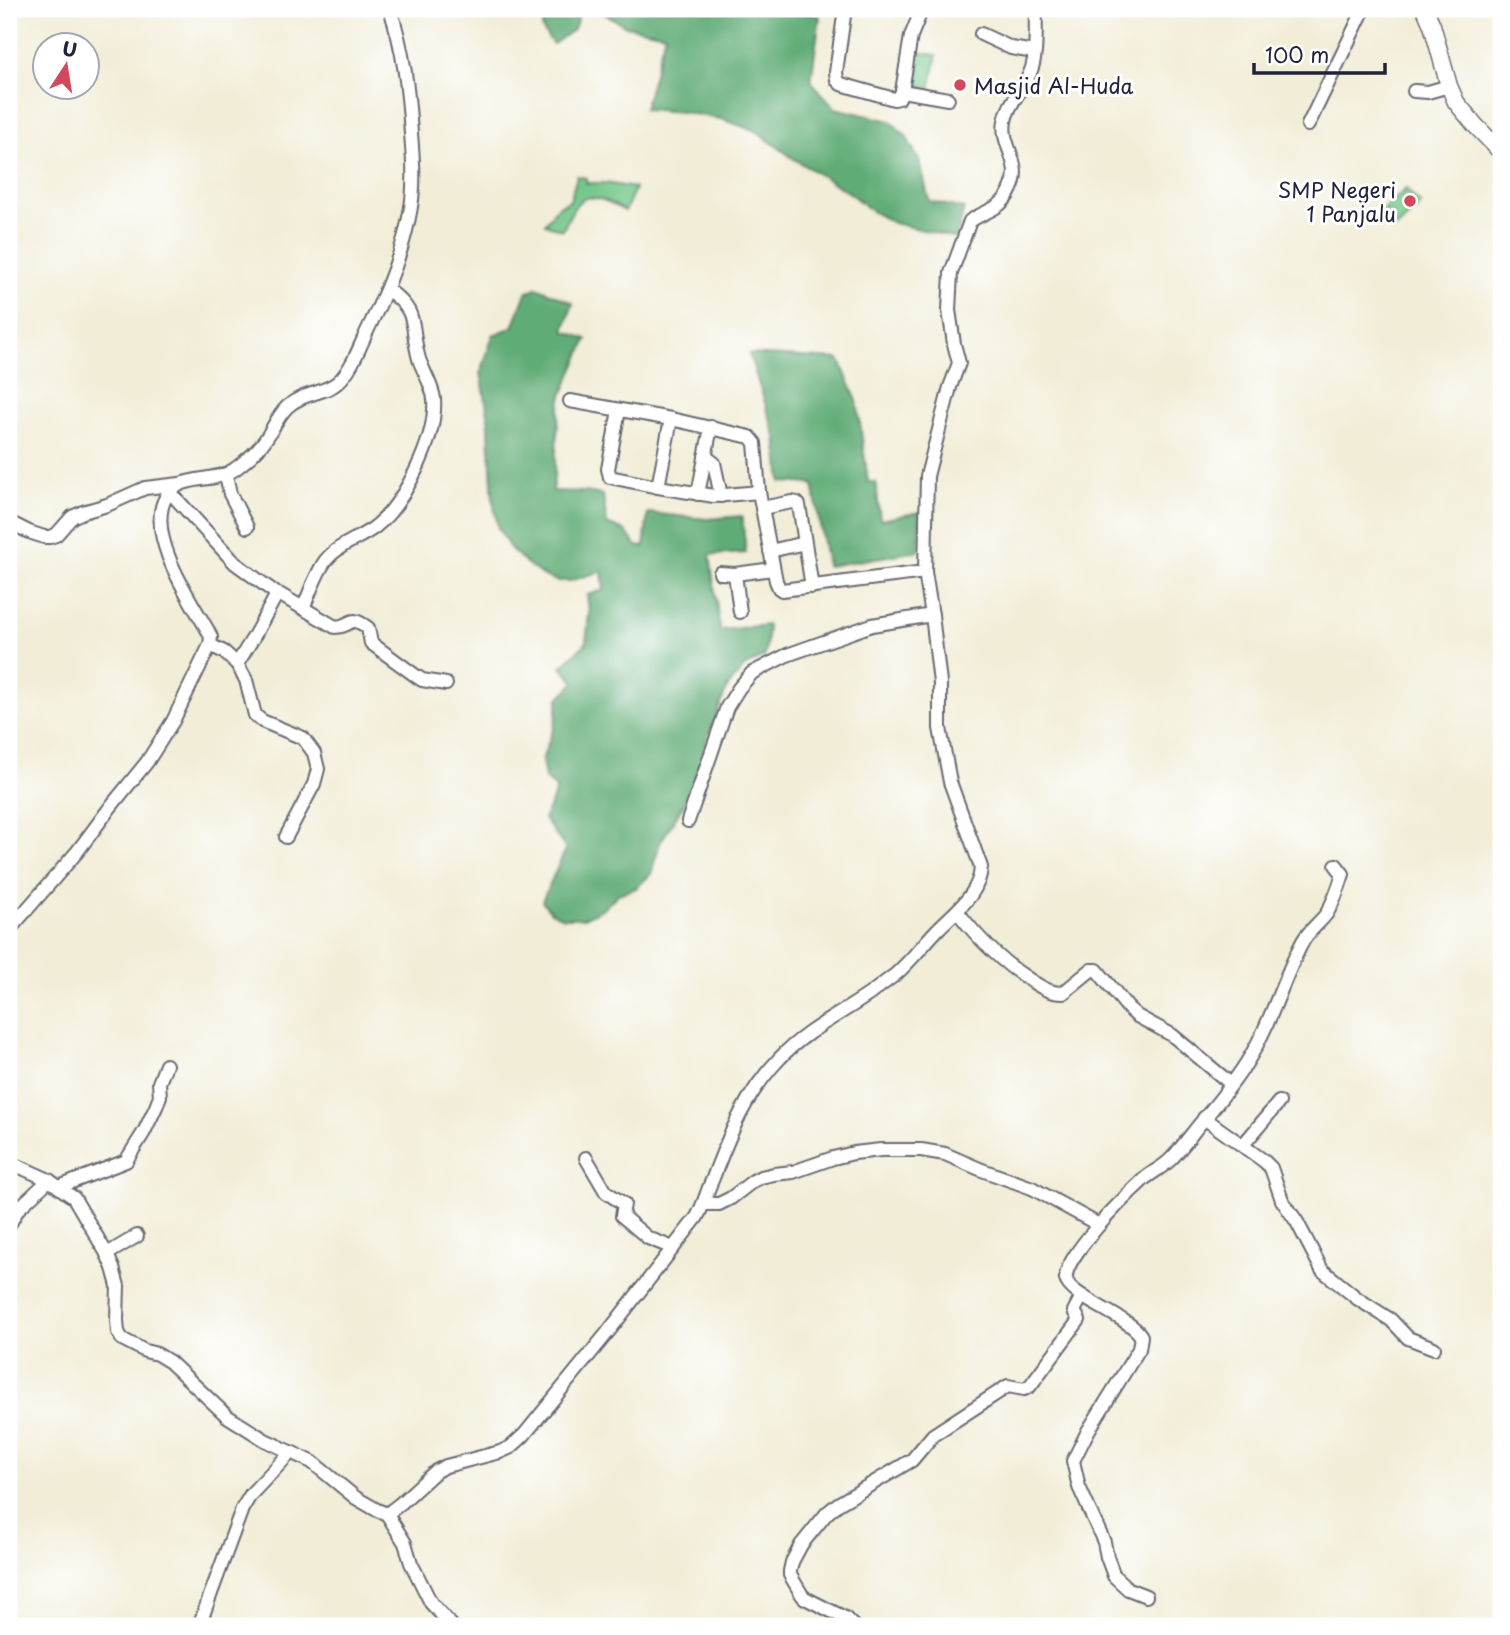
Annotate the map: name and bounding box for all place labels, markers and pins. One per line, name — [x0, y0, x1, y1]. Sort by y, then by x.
place label: Masjid Al-Huda — [974, 69, 1133, 101]
marker: Masjid Al-Huda — [952, 77, 968, 93]
place label: SMP Negeri 1 Panjalu — [1278, 173, 1396, 229]
marker: SMP Negeri 1 Panjalu — [1402, 193, 1418, 209]

